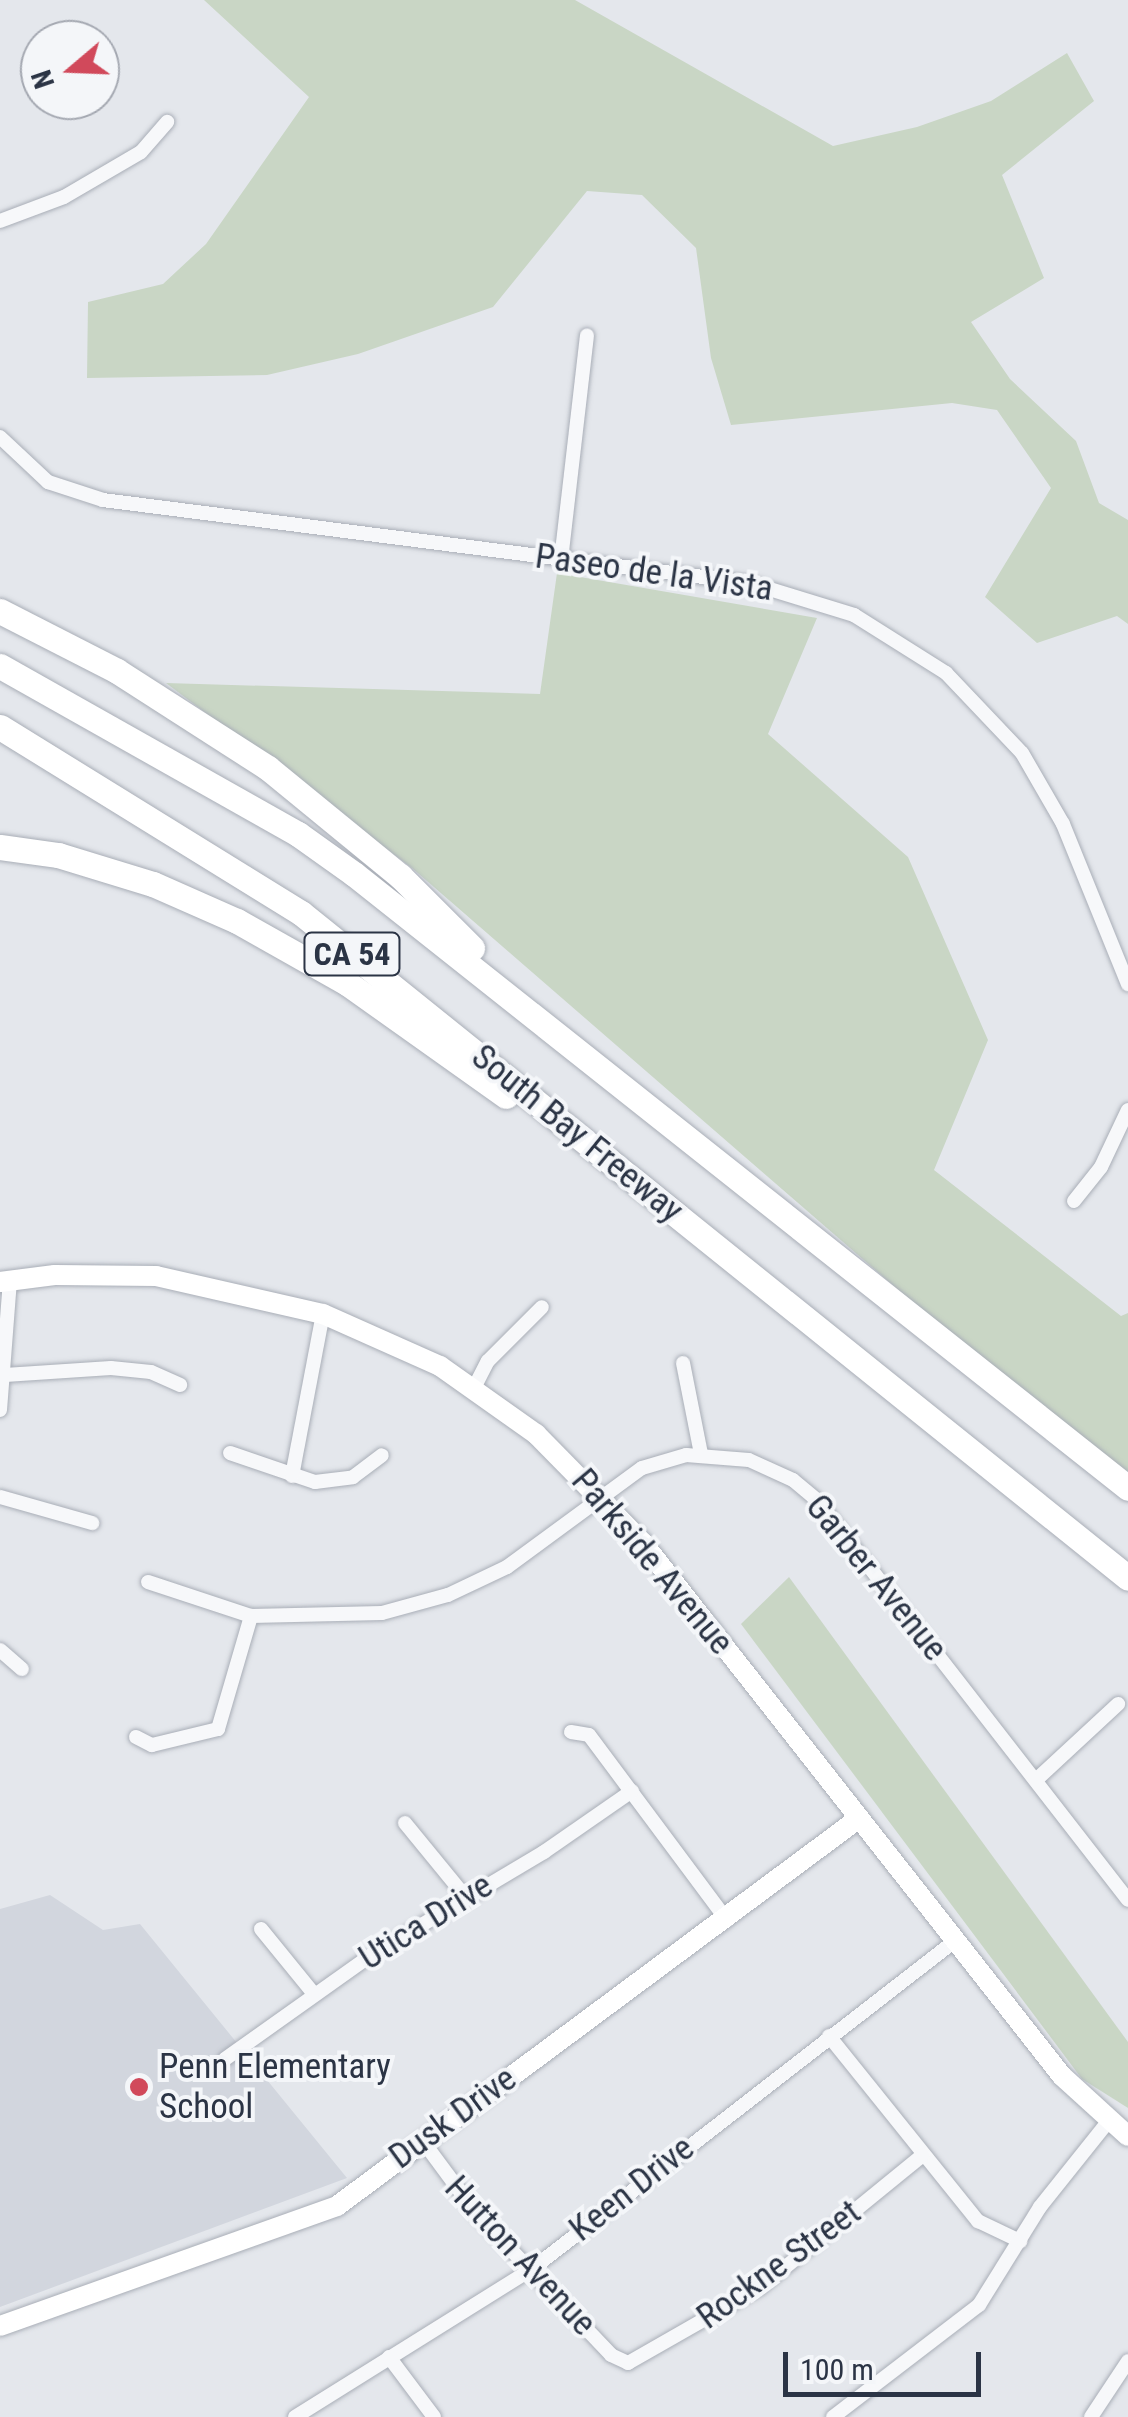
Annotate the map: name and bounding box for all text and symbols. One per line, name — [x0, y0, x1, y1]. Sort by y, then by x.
north arrow — [20, 20, 120, 120]
text: N — [25, 66, 61, 93]
street label: Paseo de la Vista — [533, 536, 775, 610]
road number: CA 54 — [302, 927, 402, 981]
street label: South Bay Freeway — [463, 1036, 691, 1232]
street label: Parkside Avenue — [562, 1461, 742, 1663]
street label: Garber Avenue — [796, 1487, 956, 1669]
street label: Utica Drive — [352, 1865, 500, 1979]
place label: Penn Elementary School — [159, 2046, 391, 2128]
street label: Dusk Drive — [381, 2058, 525, 2178]
marker: Penn Elementary School — [128, 2076, 150, 2098]
street label: Keen Drive — [561, 2127, 703, 2251]
street label: Hutton Avenue — [436, 2168, 604, 2344]
street label: Rockne Street — [689, 2192, 869, 2338]
scale bar — [788, 2332, 986, 2394]
text: 100 m — [800, 2352, 874, 2387]

